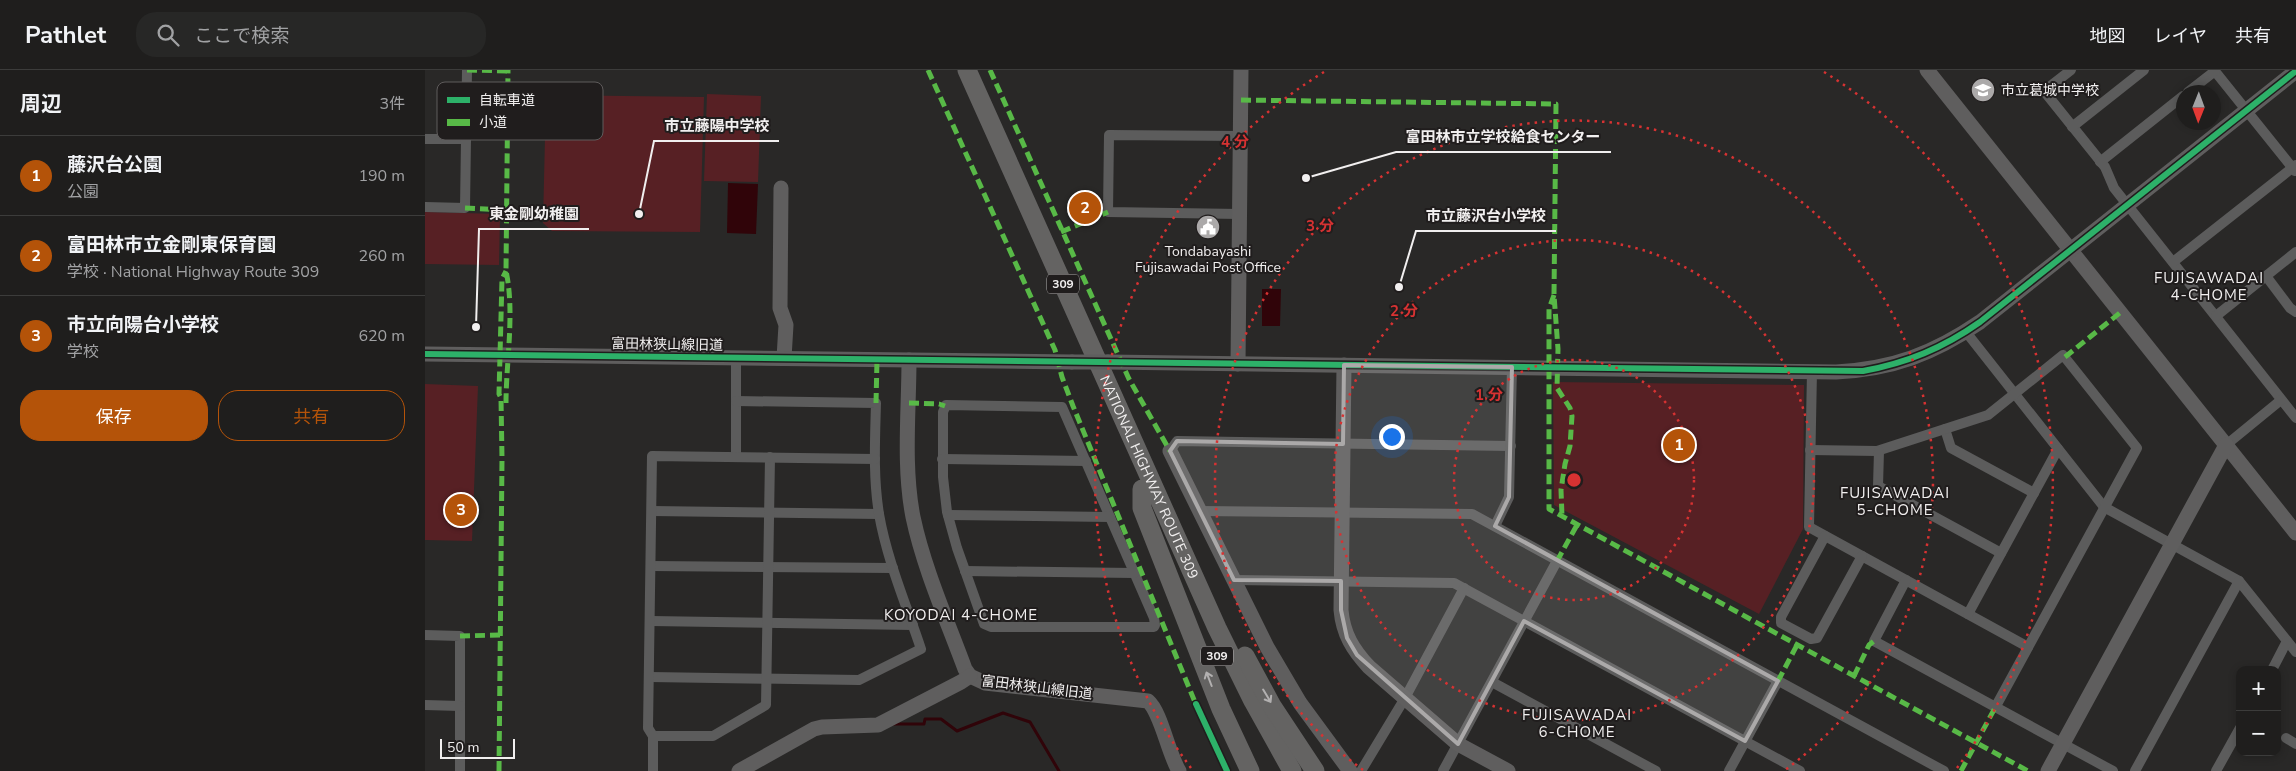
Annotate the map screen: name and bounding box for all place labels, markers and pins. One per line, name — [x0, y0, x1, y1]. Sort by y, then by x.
school or university icon: 市立葛城中学校 — [1970, 77, 1996, 103]
place label: 市立葛城中学校 — [2001, 81, 2099, 100]
callout: 市立藤陽中学校 — [654, 111, 779, 141]
callout: 富田林市立学校給食センター — [1396, 122, 1611, 152]
pin: 2 — [1069, 189, 1101, 227]
callout: 東金剛幼稚園 — [479, 199, 589, 229]
callout: 市立藤沢台小学校 — [1416, 201, 1556, 231]
public building icon: Tondabayashi Fujisawadai Post Office — [1195, 214, 1221, 240]
place label: Tondabayashi Fujisawadai Post Office — [1135, 242, 1281, 277]
pin: 1 — [1663, 426, 1695, 464]
centre of rings — [1565, 471, 1583, 489]
pin: 3 — [445, 491, 477, 529]

